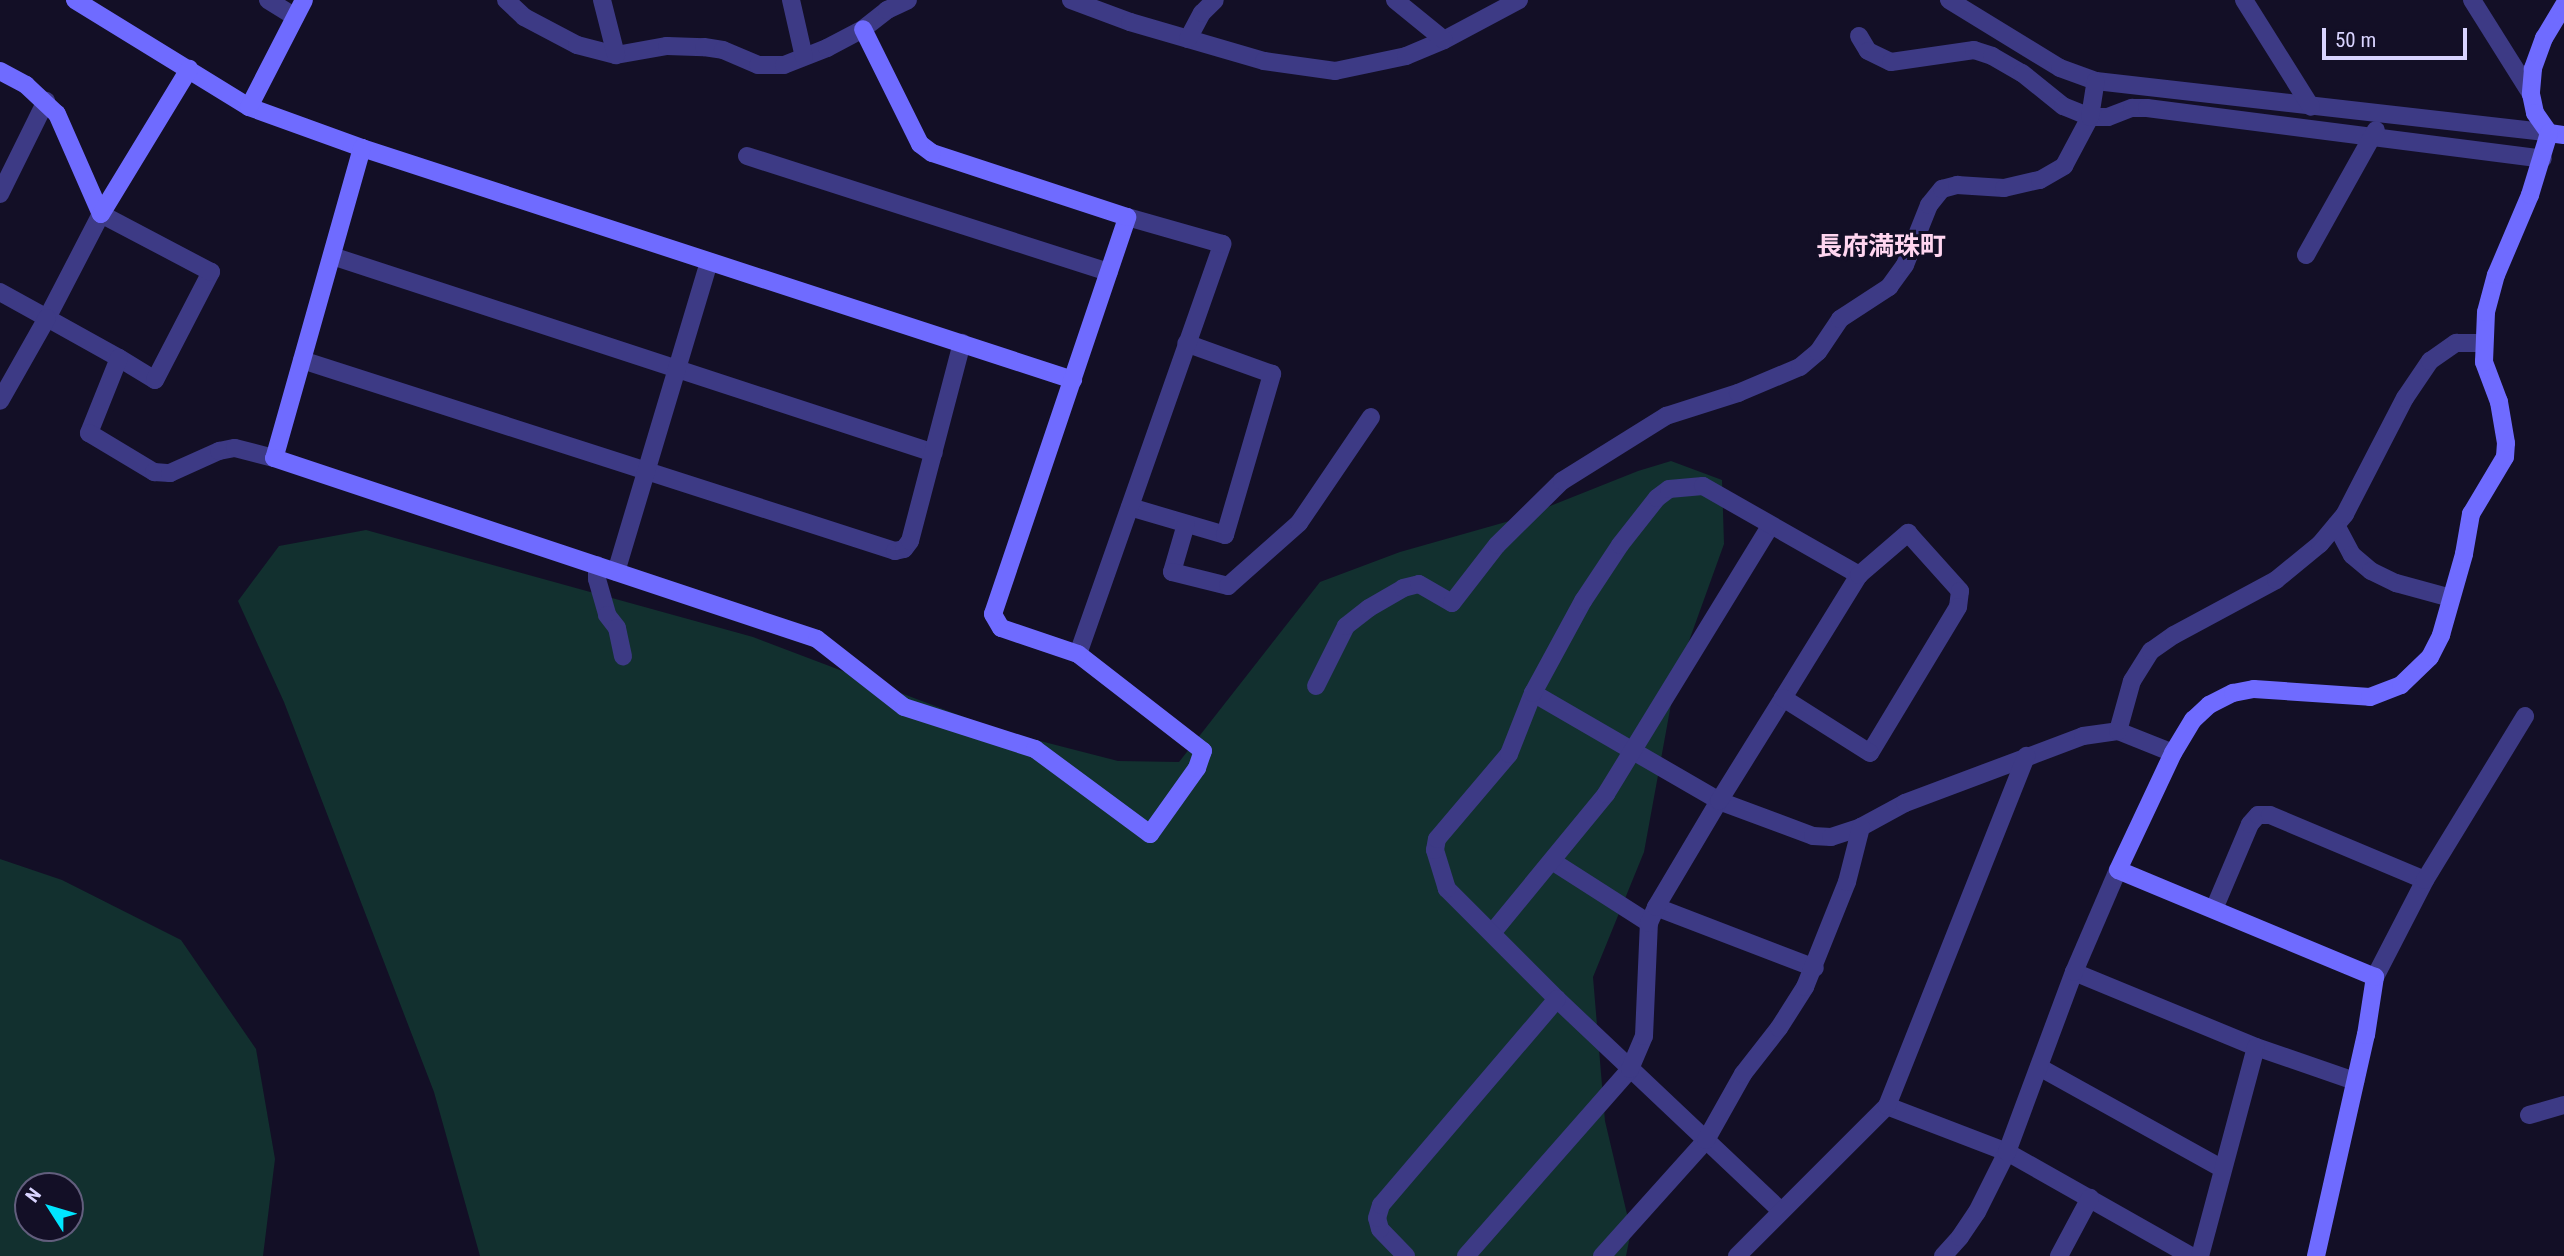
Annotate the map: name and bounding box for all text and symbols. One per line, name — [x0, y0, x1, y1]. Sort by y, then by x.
scale bar — [2326, 14, 2471, 58]
text: 50 m — [2335, 28, 2376, 52]
district label: 長府満珠町 — [1816, 231, 1946, 263]
north arrow — [14, 1172, 84, 1242]
text: N — [21, 1184, 46, 1207]

